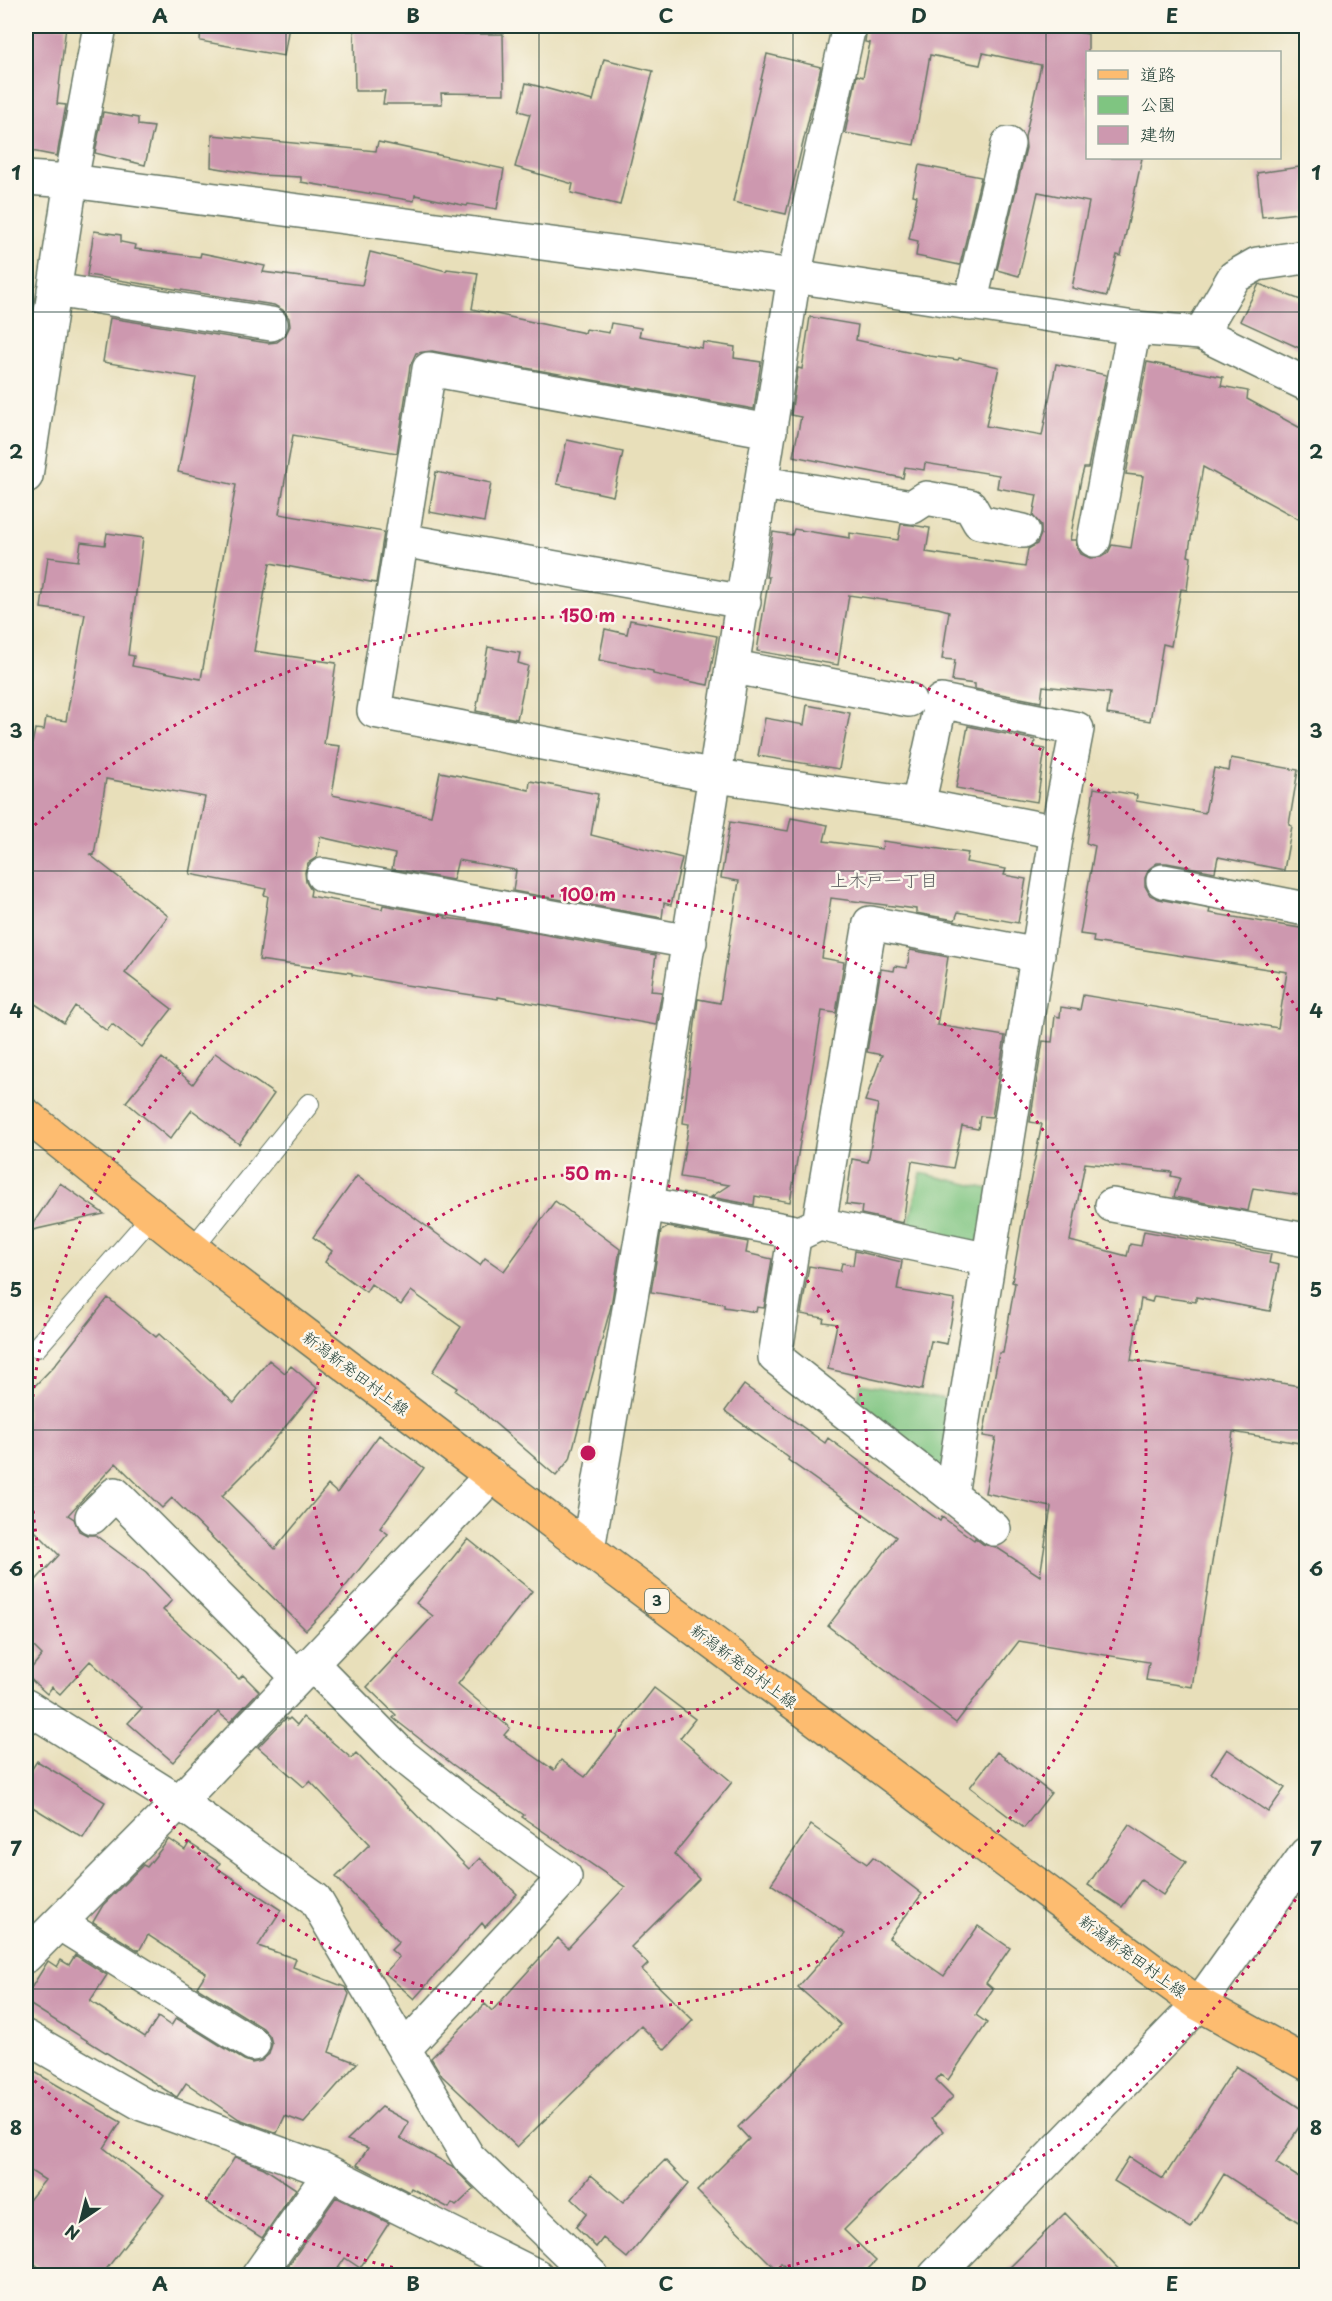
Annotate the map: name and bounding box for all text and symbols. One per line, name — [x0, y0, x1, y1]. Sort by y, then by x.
text: A — [152, 0, 168, 30]
text: B — [406, 0, 420, 30]
text: C — [658, 0, 674, 30]
text: D — [911, 0, 927, 30]
text: E — [1166, 0, 1178, 30]
legend — [1086, 51, 1281, 159]
text: 道路 — [1140, 60, 1176, 87]
text: 公園 — [1140, 90, 1176, 117]
text: 建物 — [1140, 120, 1176, 147]
text: 1 — [11, 157, 21, 187]
text: 1 — [1311, 157, 1321, 187]
text: 2 — [9, 436, 23, 466]
text: 2 — [1309, 436, 1323, 466]
text: 150 m — [561, 601, 615, 628]
text: 3 — [9, 715, 23, 745]
text: 3 — [1309, 715, 1323, 745]
district label: 上木戸一丁目 — [830, 866, 938, 893]
text: 100 m — [560, 880, 616, 907]
text: 4 — [9, 995, 23, 1025]
text: 4 — [1309, 995, 1323, 1025]
text: 50 m — [565, 1159, 611, 1186]
text: 5 — [10, 1274, 22, 1304]
text: 5 — [1310, 1274, 1322, 1304]
street label: 新潟新発田村上線 — [298, 1324, 415, 1420]
centre of rings — [578, 1443, 598, 1463]
text: 6 — [9, 1553, 23, 1583]
text: 6 — [1309, 1553, 1323, 1583]
road number: 3 — [645, 1589, 669, 1613]
street label: 新潟新発田村上線 — [686, 1617, 803, 1713]
text: 7 — [10, 1833, 22, 1863]
text: 7 — [1310, 1833, 1322, 1863]
street label: 新潟新発田村上線 — [1075, 1908, 1192, 2003]
text: 8 — [10, 2112, 22, 2142]
text: 8 — [1310, 2112, 1322, 2142]
north arrow — [51, 2190, 111, 2250]
text: N — [60, 2220, 84, 2247]
text: A — [152, 2268, 168, 2298]
text: B — [406, 2268, 420, 2298]
text: C — [658, 2268, 674, 2298]
text: D — [911, 2268, 927, 2298]
text: E — [1166, 2268, 1178, 2298]

